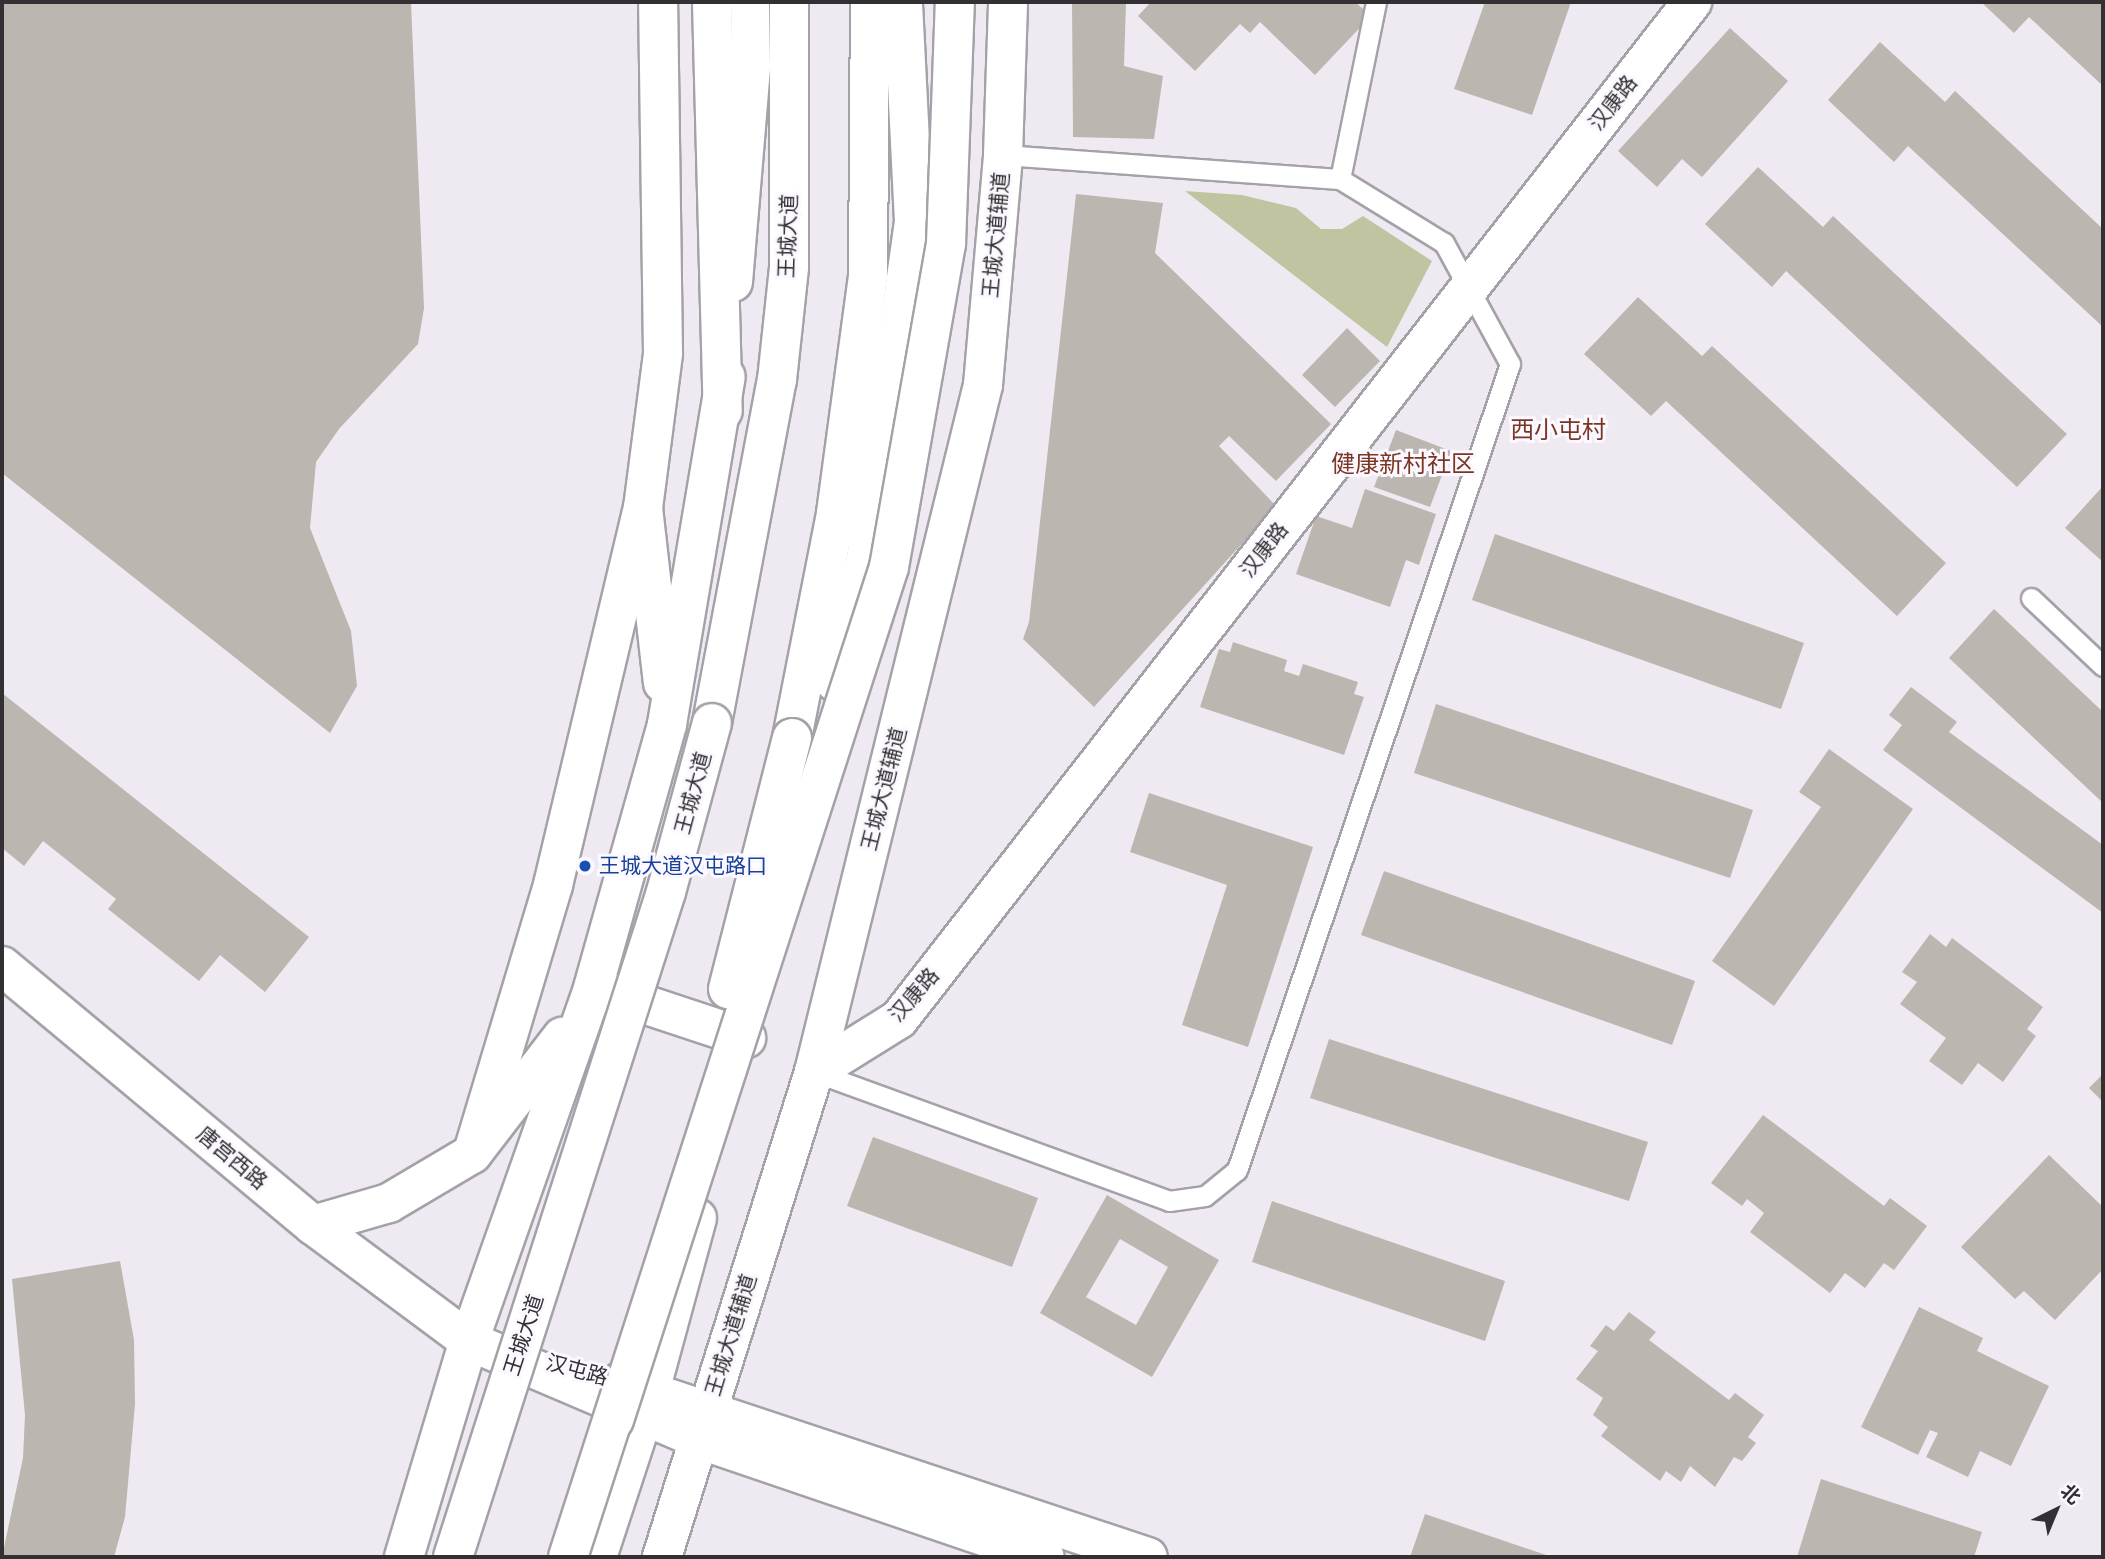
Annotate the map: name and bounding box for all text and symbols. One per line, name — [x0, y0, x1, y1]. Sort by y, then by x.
street label: 汉康路 — [1584, 70, 1642, 136]
street label: 王城大道辅道 — [978, 171, 1014, 299]
street label: 王城大道 — [774, 194, 802, 278]
district label: 西小屯村 — [1510, 416, 1606, 444]
district label: 健康新村社区 — [1331, 450, 1475, 478]
street label: 汉康路 — [1235, 517, 1293, 583]
street label: 王城大道辅道 — [857, 725, 911, 853]
street label: 王城大道 — [670, 749, 716, 837]
place label: 王城大道汉屯路口 — [599, 853, 767, 879]
marker: 王城大道汉屯路口 — [577, 858, 593, 874]
street label: 汉康路 — [884, 963, 944, 1027]
street label: 唐宫西路 — [192, 1121, 272, 1195]
street label: 王城大道辅道 — [701, 1271, 761, 1399]
street label: 王城大道 — [499, 1291, 549, 1379]
street label: 汉屯路 — [543, 1350, 611, 1390]
north arrow — [2021, 1475, 2091, 1545]
text: 北 — [2054, 1478, 2087, 1511]

